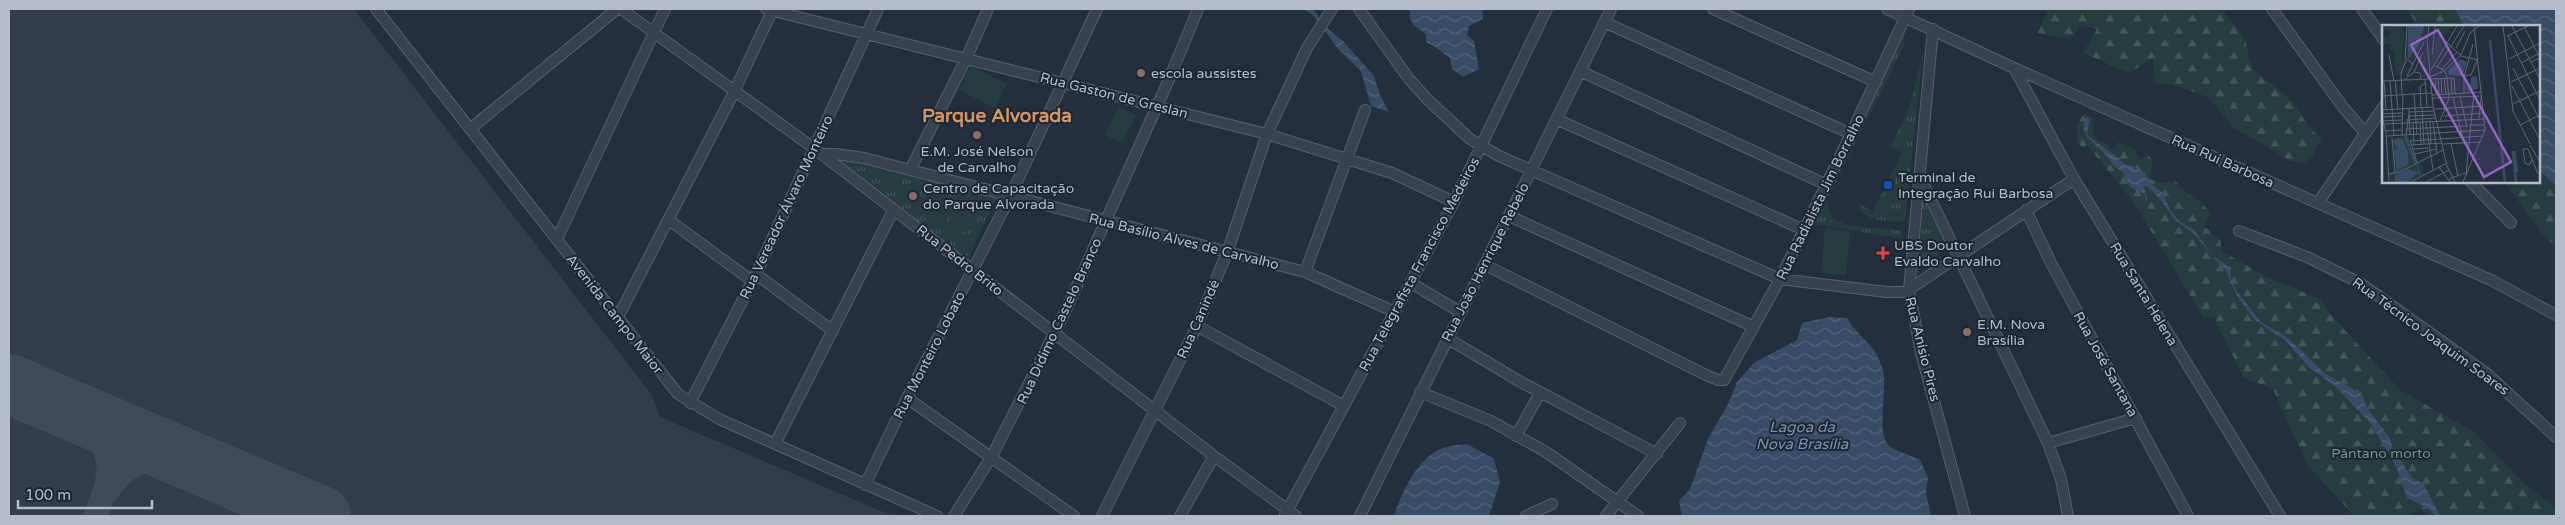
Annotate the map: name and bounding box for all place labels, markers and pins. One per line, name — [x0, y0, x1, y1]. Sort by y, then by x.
place label: escola aussistes — [1151, 65, 1257, 82]
marker: escola aussistes — [1135, 67, 1147, 79]
marker: E.M. José Nelson de Carvalho — [971, 129, 983, 141]
place label: E.M. José Nelson de Carvalho — [921, 143, 1033, 176]
place label: Terminal de Integração Rui Barbosa — [1898, 169, 2053, 202]
marker: Terminal de Integração Rui Barbosa — [1882, 179, 1894, 191]
place label: Centro de Capacitação do Parque Alvorada — [923, 180, 1074, 213]
marker: Centro de Capacitação do Parque Alvorada — [907, 190, 919, 202]
place label: UBS Doutor Evaldo Carvalho — [1894, 237, 2001, 270]
marker: UBS Doutor Evaldo Carvalho — [1876, 246, 1890, 260]
place label: E.M. Nova Brasília — [1977, 316, 2045, 349]
marker: E.M. Nova Brasília — [1961, 326, 1973, 338]

